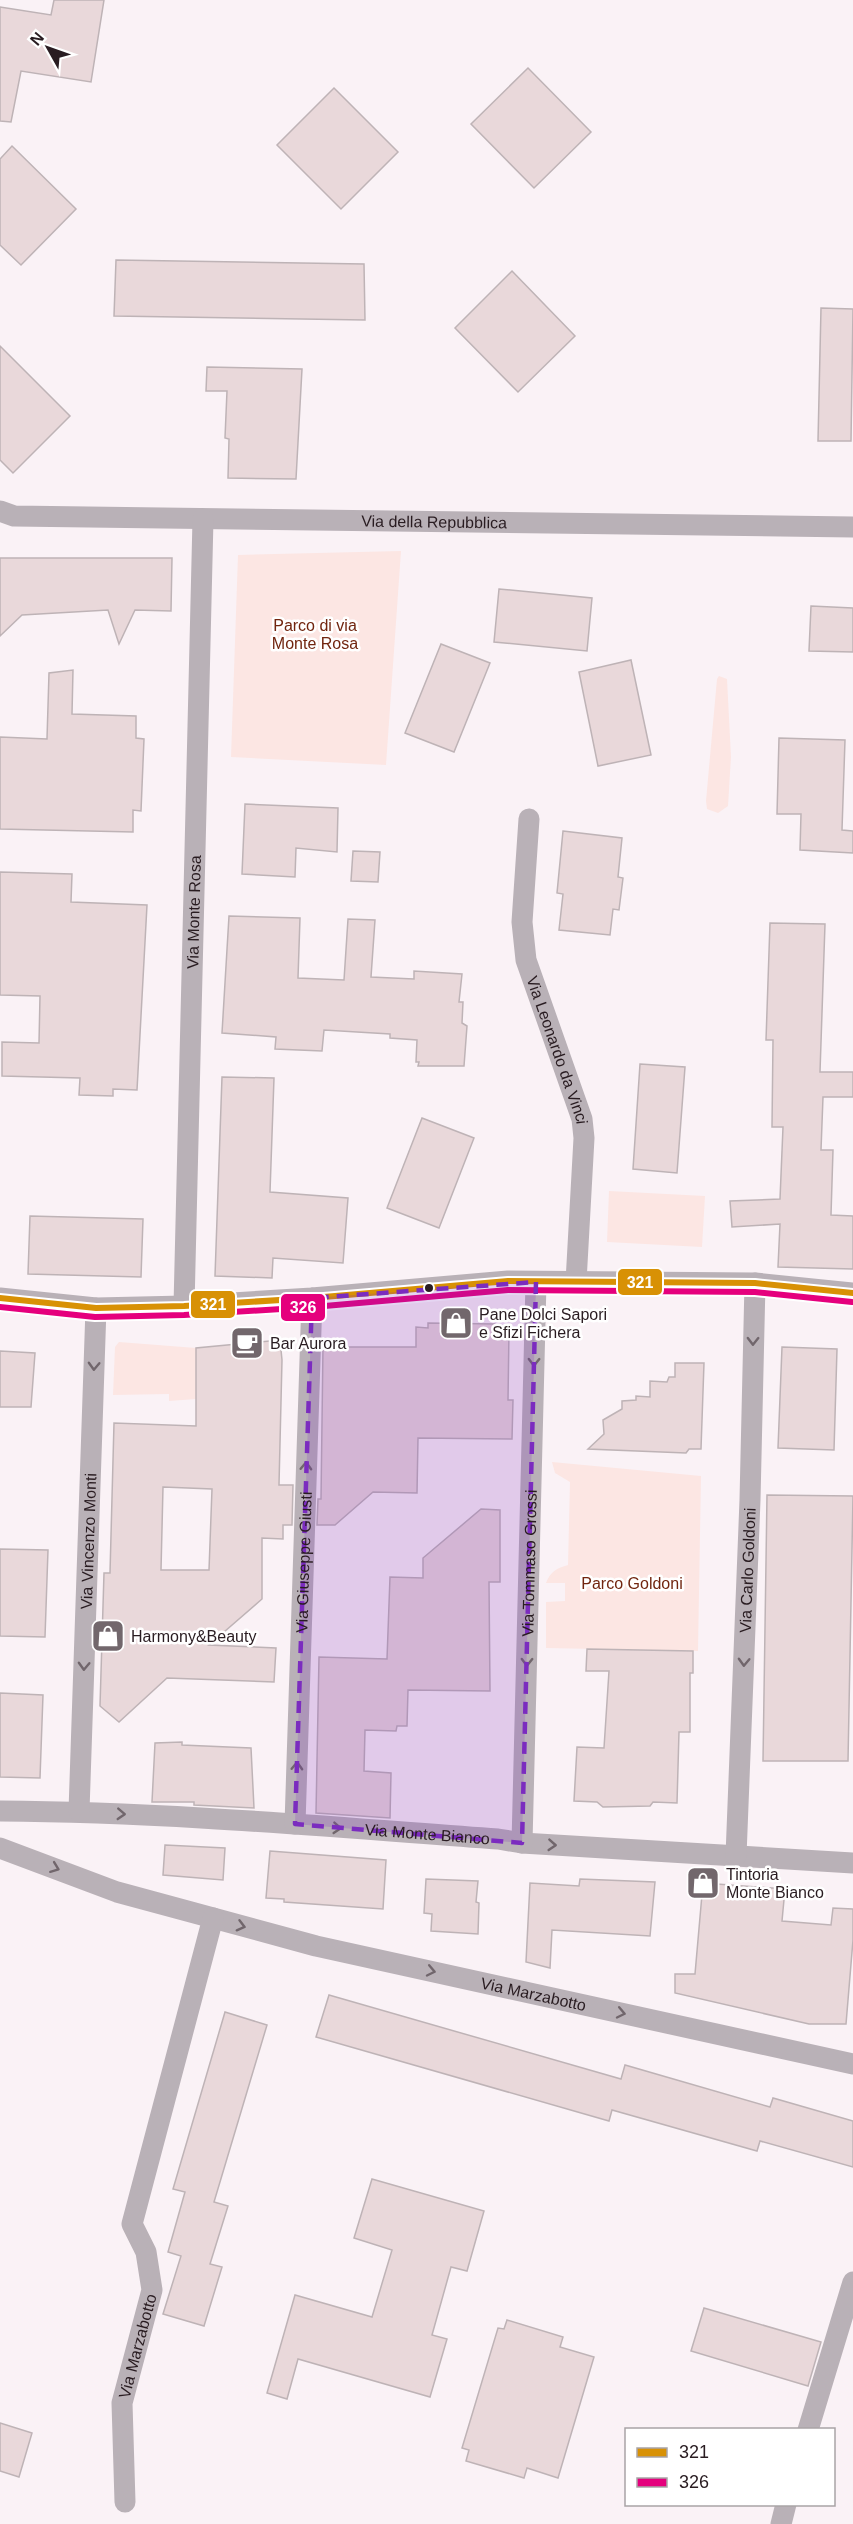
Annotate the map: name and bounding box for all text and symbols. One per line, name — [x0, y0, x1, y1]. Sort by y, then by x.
north arrow — [18, 18, 78, 78]
text: N — [27, 29, 47, 49]
street label: Via della Repubblica — [361, 513, 507, 531]
park label: Parco di via Monte Rosa — [272, 617, 358, 652]
street label: Via Monte Rosa — [184, 855, 204, 969]
street label: Via Leonardo da Vinci — [523, 974, 590, 1125]
line badge: 321 — [617, 1268, 663, 1296]
text: 321 — [627, 1274, 653, 1291]
unlabelled marker — [423, 1282, 435, 1294]
line badge: 321 — [190, 1290, 236, 1319]
line badge: 326 — [280, 1293, 326, 1322]
text: 321 — [200, 1296, 226, 1313]
text: 326 — [290, 1299, 316, 1316]
shop icon: Pane Dolci Sapori e Sfizi Fichera — [438, 1305, 474, 1341]
place label: Pane Dolci Sapori e Sfizi Fichera — [479, 1306, 607, 1341]
cafe icon: Bar Aurora — [229, 1325, 265, 1361]
place label: Bar Aurora — [270, 1335, 347, 1352]
one-way arrow — [747, 1337, 760, 1346]
one-way arrow — [528, 1357, 540, 1366]
one-way arrow — [88, 1362, 101, 1371]
one-way arrow — [300, 1462, 312, 1471]
street label: Via Vincenzo Monti — [78, 1473, 99, 1610]
street label: Via Tommaso Grossi — [519, 1489, 540, 1637]
street label: Via Giuseppe Giusti — [293, 1491, 315, 1633]
street label: Via Carlo Goldoni — [737, 1507, 759, 1633]
park label: Parco Goldoni — [581, 1575, 683, 1592]
shop icon: Harmony&Beauty — [90, 1618, 126, 1654]
place label: Harmony&Beauty — [131, 1628, 256, 1645]
one-way arrow — [520, 1657, 533, 1666]
one-way arrow — [737, 1658, 750, 1667]
one-way arrow — [78, 1662, 91, 1671]
one-way arrow — [290, 1761, 303, 1770]
one-way arrow — [117, 1807, 126, 1820]
one-way arrow — [333, 1821, 342, 1834]
street label: Via Monte Bianco — [364, 1821, 490, 1847]
one-way arrow — [548, 1838, 557, 1851]
one-way arrow — [49, 1861, 60, 1874]
shop icon: Tintoria Monte Bianco — [685, 1865, 721, 1901]
place label: Tintoria Monte Bianco — [726, 1866, 824, 1901]
one-way arrow — [236, 1918, 246, 1931]
one-way arrow — [425, 1964, 435, 1977]
street label: Via Marzabotto — [479, 1974, 588, 2014]
one-way arrow — [616, 2006, 626, 2019]
street label: Via Marzabotto — [116, 2292, 160, 2400]
legend — [625, 2428, 835, 2506]
text: 321 — [679, 2442, 709, 2462]
text: 326 — [679, 2472, 709, 2492]

